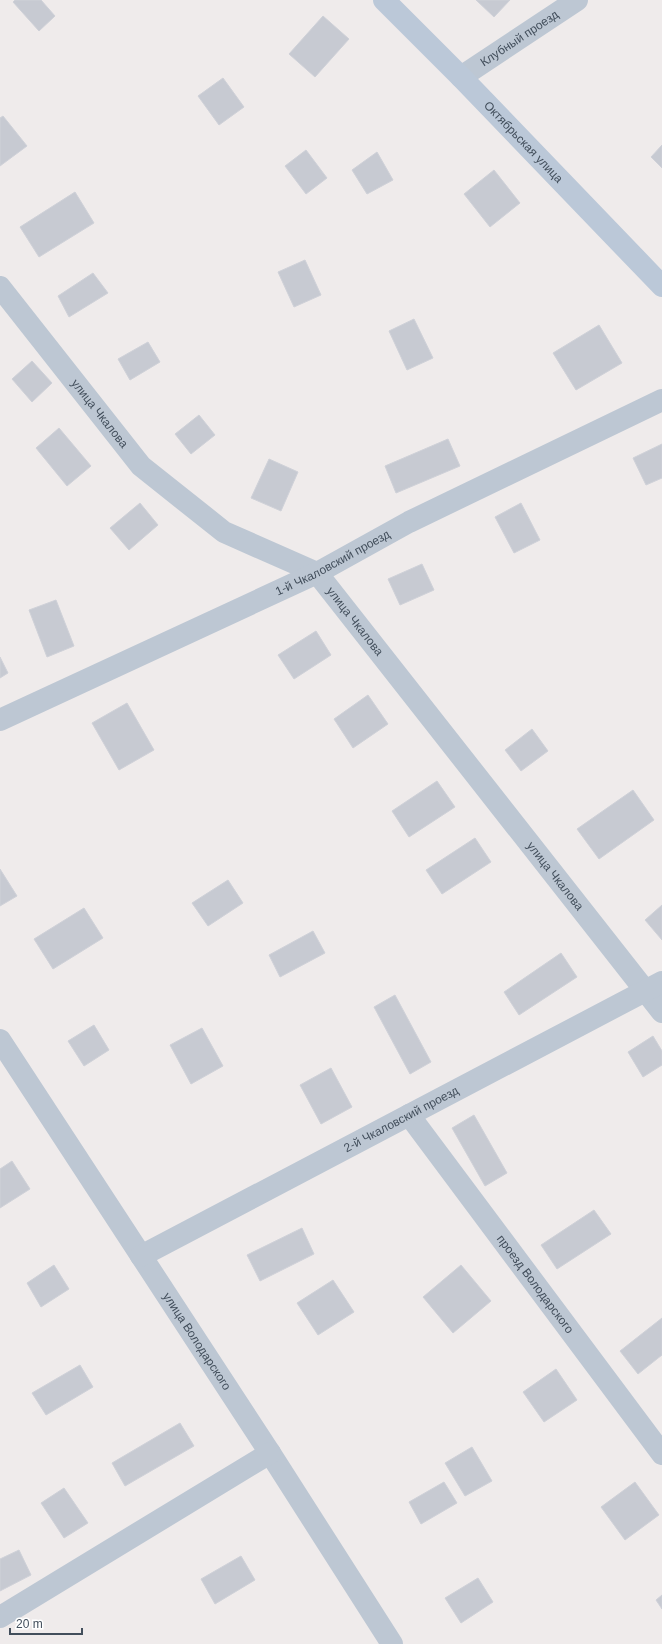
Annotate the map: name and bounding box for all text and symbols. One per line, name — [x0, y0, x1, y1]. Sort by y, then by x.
street label: Клубный проезд — [478, 7, 561, 69]
street label: Октябрьская улица — [481, 98, 566, 186]
street label: улица Чкалова — [68, 376, 131, 451]
street label: 1-й Чкаловский проезд — [273, 527, 392, 598]
street label: улица Чкалова — [324, 584, 386, 659]
street label: улица Чкалова — [524, 839, 587, 913]
street label: 2-й Чкаловский проезд — [341, 1083, 461, 1155]
street label: проезд Володарского — [494, 1232, 577, 1336]
street label: улица Володарского — [160, 1290, 234, 1393]
scale bar — [10, 1610, 82, 1636]
text: 20 m — [16, 1617, 43, 1631]

